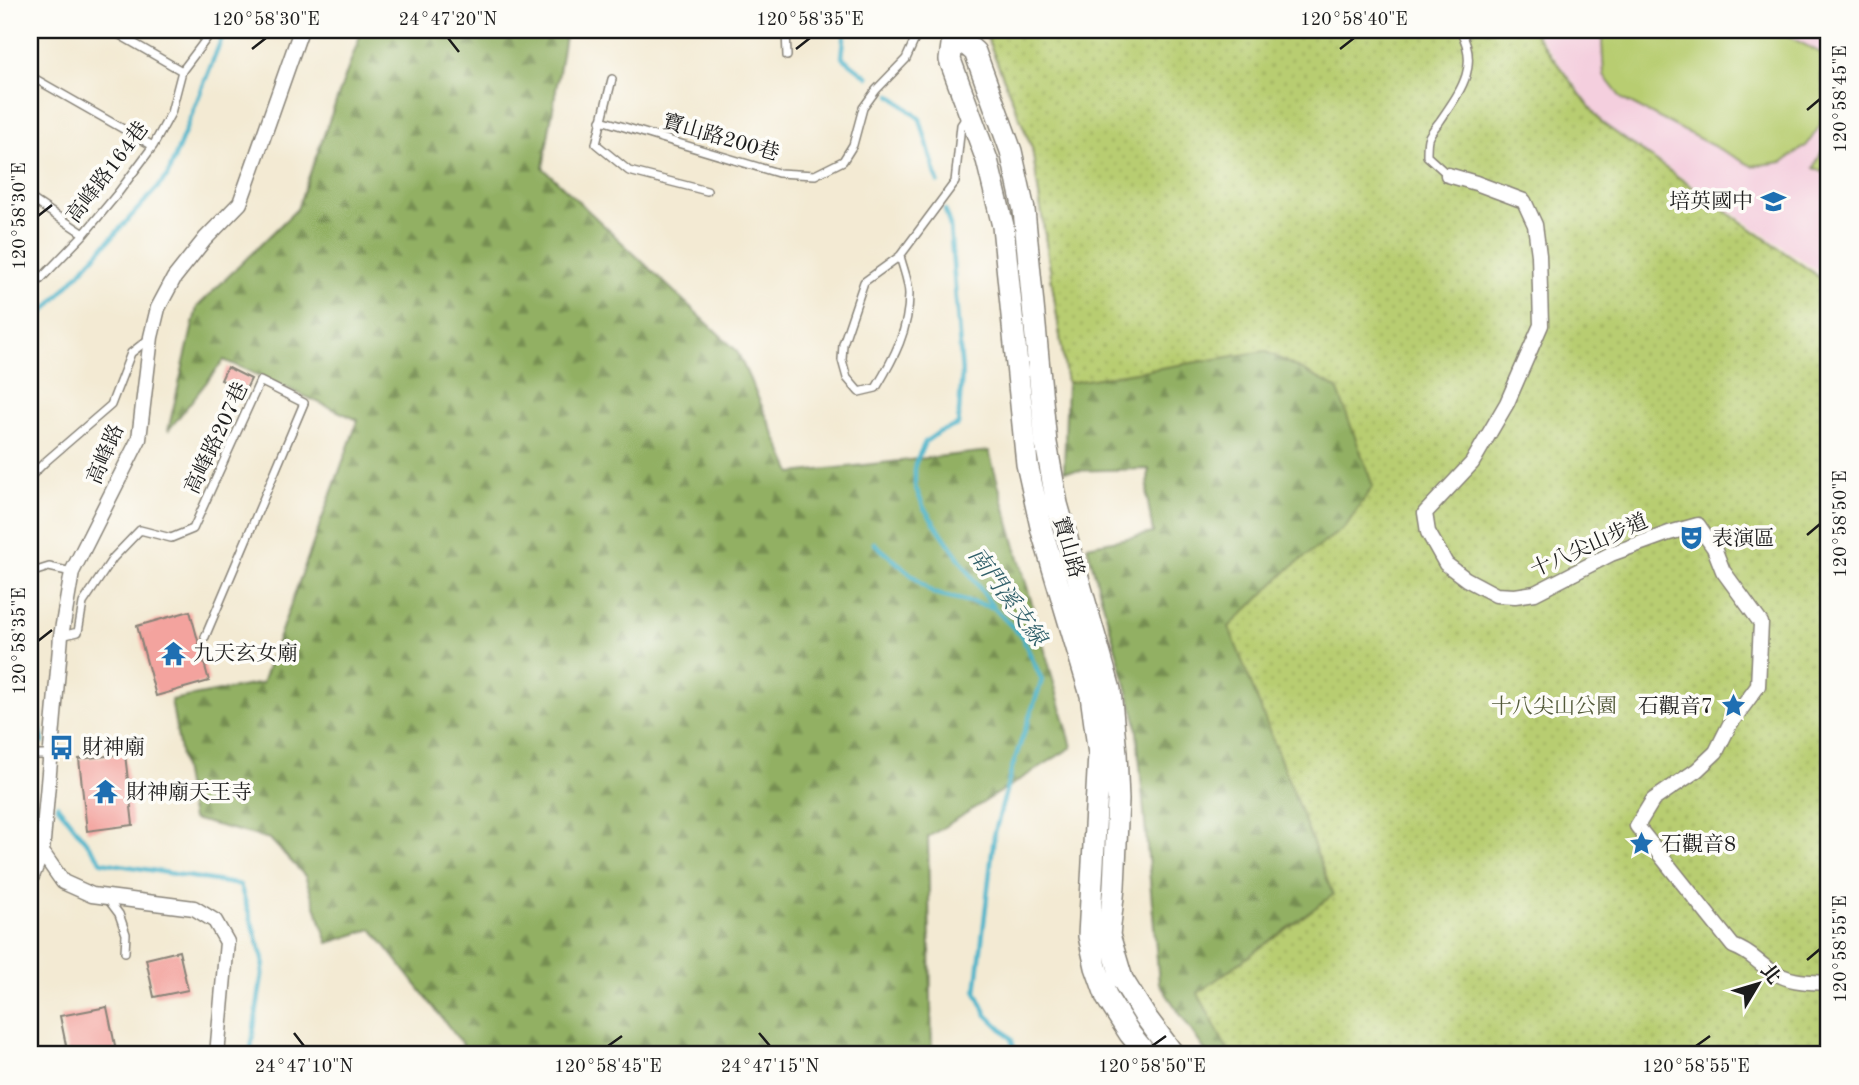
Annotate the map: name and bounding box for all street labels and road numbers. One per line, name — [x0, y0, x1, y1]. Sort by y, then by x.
street label: 寶山路200巷 — [660, 110, 782, 165]
street label: 高峰路164巷 — [62, 117, 153, 227]
street label: 高峰路207巷 — [181, 379, 252, 498]
street label: 高峰路 — [83, 421, 128, 488]
street label: 十八尖山步道 — [1527, 509, 1651, 582]
street label: 寶山路 — [1049, 514, 1088, 581]

